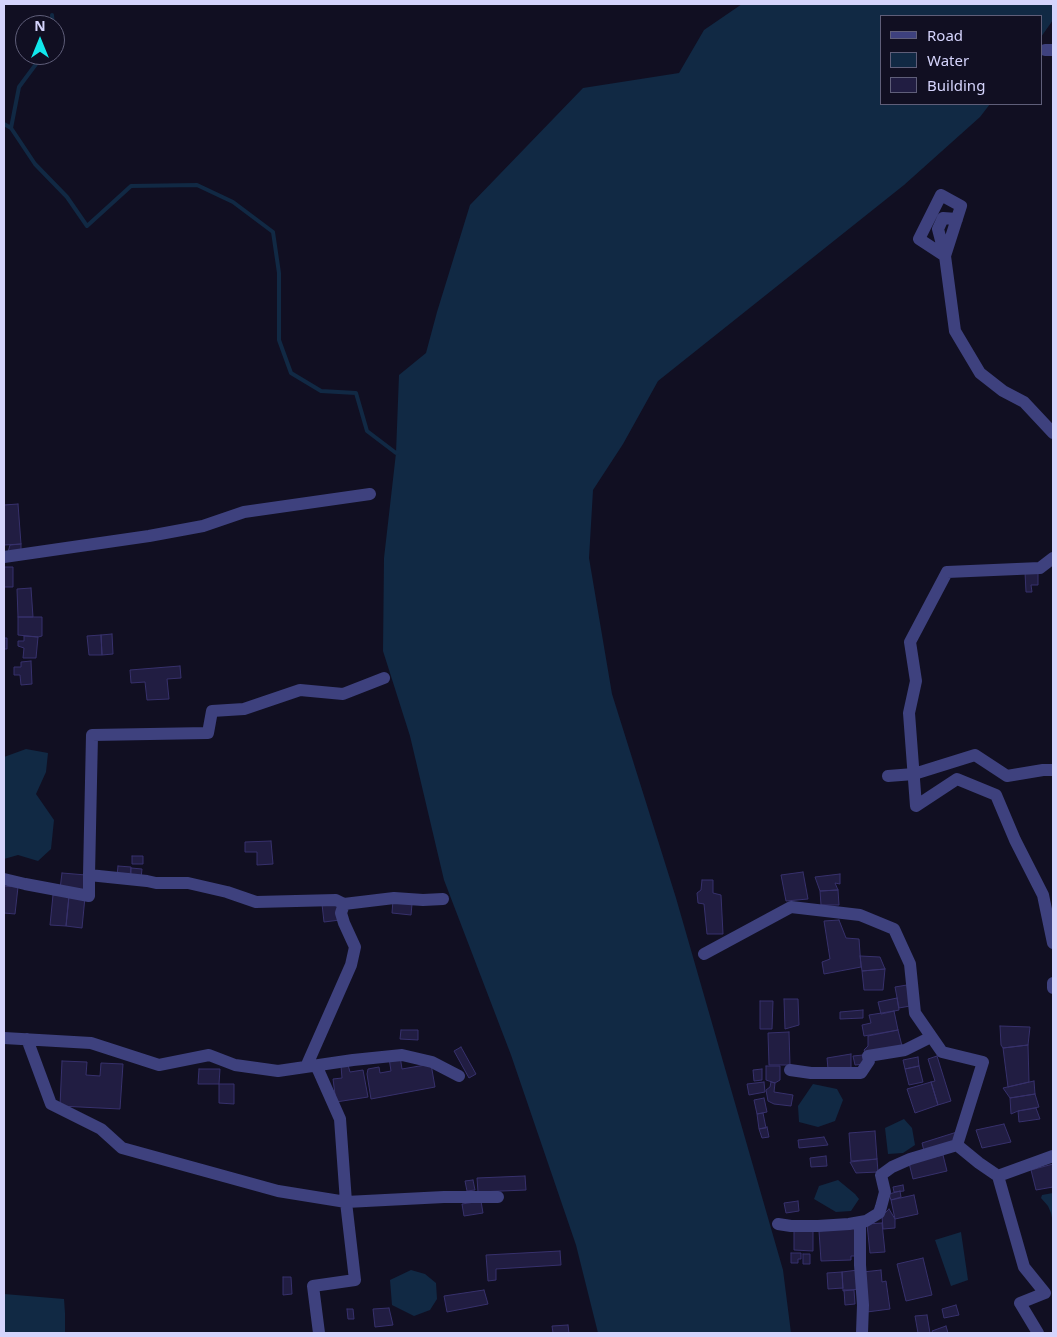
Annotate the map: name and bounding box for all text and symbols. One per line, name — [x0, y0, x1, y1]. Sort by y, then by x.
north arrow — [15, 15, 65, 65]
legend — [880, 15, 1042, 105]
text: N — [34, 16, 46, 35]
text: Road — [927, 25, 963, 45]
text: Water — [927, 50, 969, 70]
text: Building — [927, 75, 985, 95]

